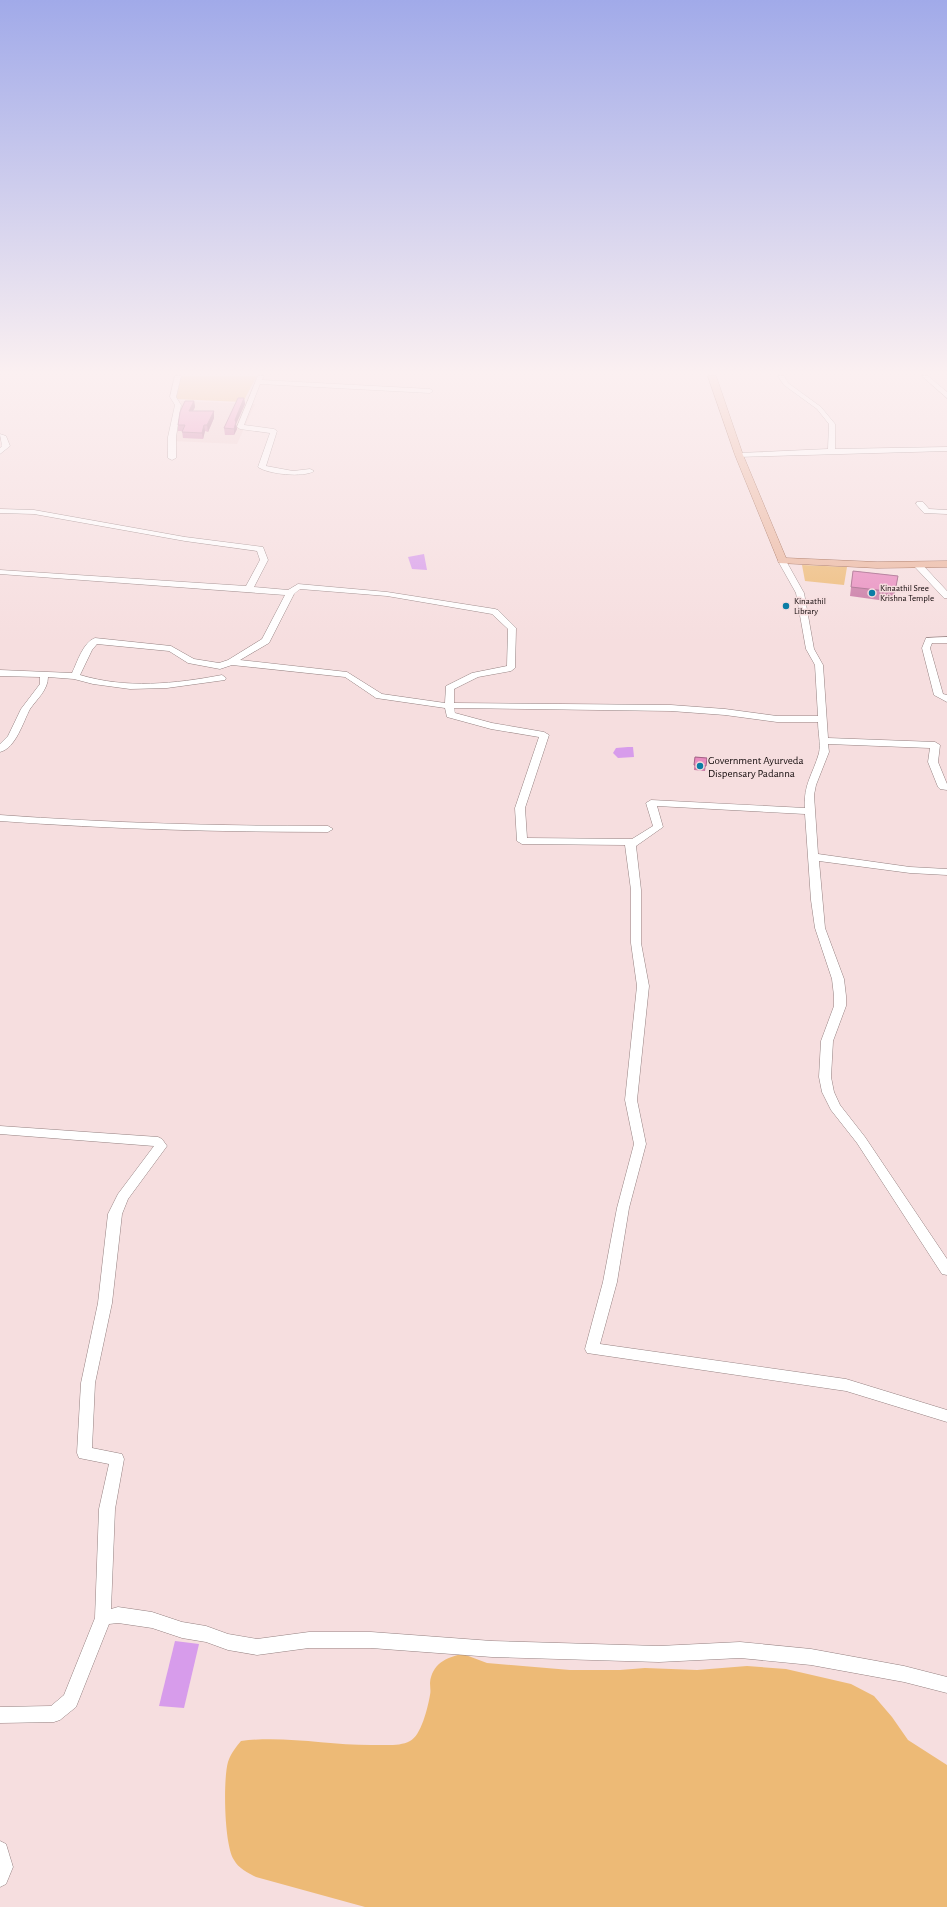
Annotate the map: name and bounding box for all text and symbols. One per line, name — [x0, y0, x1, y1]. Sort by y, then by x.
place label: Kinaathil Sree Krishna Temple — [880, 584, 934, 603]
marker: Kinaathil Sree Krishna Temple — [867, 588, 877, 598]
place label: Kinaathil Library — [794, 597, 826, 616]
marker: Kinaathil Library — [781, 601, 791, 611]
place label: Government Ayurveda Dispensary Padanna — [708, 755, 804, 779]
marker: Government Ayurveda Dispensary Padanna — [695, 761, 705, 771]

